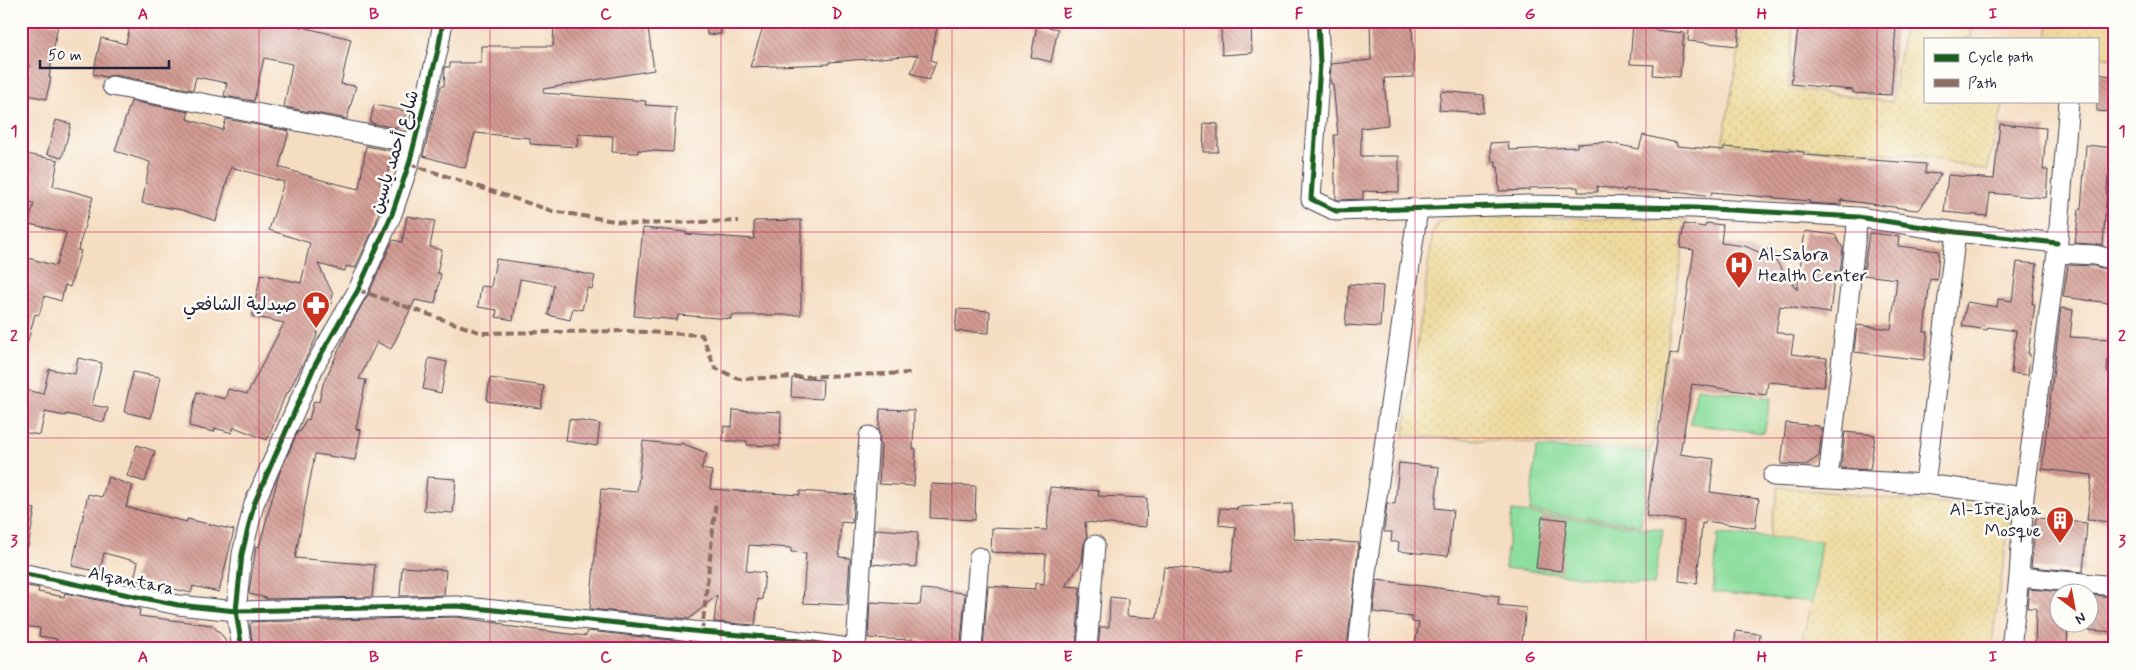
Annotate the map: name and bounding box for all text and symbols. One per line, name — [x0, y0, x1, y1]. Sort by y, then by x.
text: A — [138, 4, 148, 25]
text: B — [369, 4, 379, 25]
text: C — [600, 4, 612, 25]
text: D — [831, 4, 843, 25]
text: E — [1063, 4, 1073, 25]
text: F — [1295, 4, 1304, 25]
text: G — [1525, 4, 1536, 25]
text: H — [1757, 4, 1768, 25]
text: I — [1989, 4, 1998, 25]
scale bar — [40, 38, 169, 70]
legend — [1924, 38, 2098, 102]
text: 50 m — [48, 46, 82, 66]
text: Cycle path — [1968, 48, 2033, 68]
text: Path — [1968, 74, 1997, 94]
street label: شارع أحمد ياسين — [365, 87, 425, 217]
text: 1 — [10, 121, 18, 142]
text: 1 — [2118, 121, 2126, 142]
place label: Al-Sabra Health Center — [1758, 243, 1868, 288]
hospital icon: Al-Sabra Health Center — [1724, 250, 1754, 289]
pharmacy icon: صيدلية الشافعي — [301, 290, 331, 329]
place label: صيدلية الشافعي — [183, 293, 297, 320]
text: 2 — [10, 326, 18, 347]
text: 2 — [2118, 326, 2126, 347]
place label: Al-Istejaba Mosque — [1950, 498, 2041, 543]
building icon: Al-Istejaba Mosque — [2045, 505, 2075, 544]
text: 3 — [10, 531, 18, 552]
text: 3 — [2118, 531, 2126, 552]
street label: Alqantara — [86, 561, 176, 601]
north arrow — [2048, 582, 2098, 632]
text: N — [2072, 608, 2089, 628]
text: A — [138, 647, 148, 668]
text: B — [369, 647, 379, 668]
text: C — [600, 647, 612, 668]
text: D — [831, 647, 843, 668]
text: E — [1063, 647, 1073, 668]
text: F — [1295, 647, 1304, 668]
text: G — [1525, 647, 1536, 668]
text: H — [1757, 647, 1768, 668]
text: I — [1989, 647, 1998, 668]

